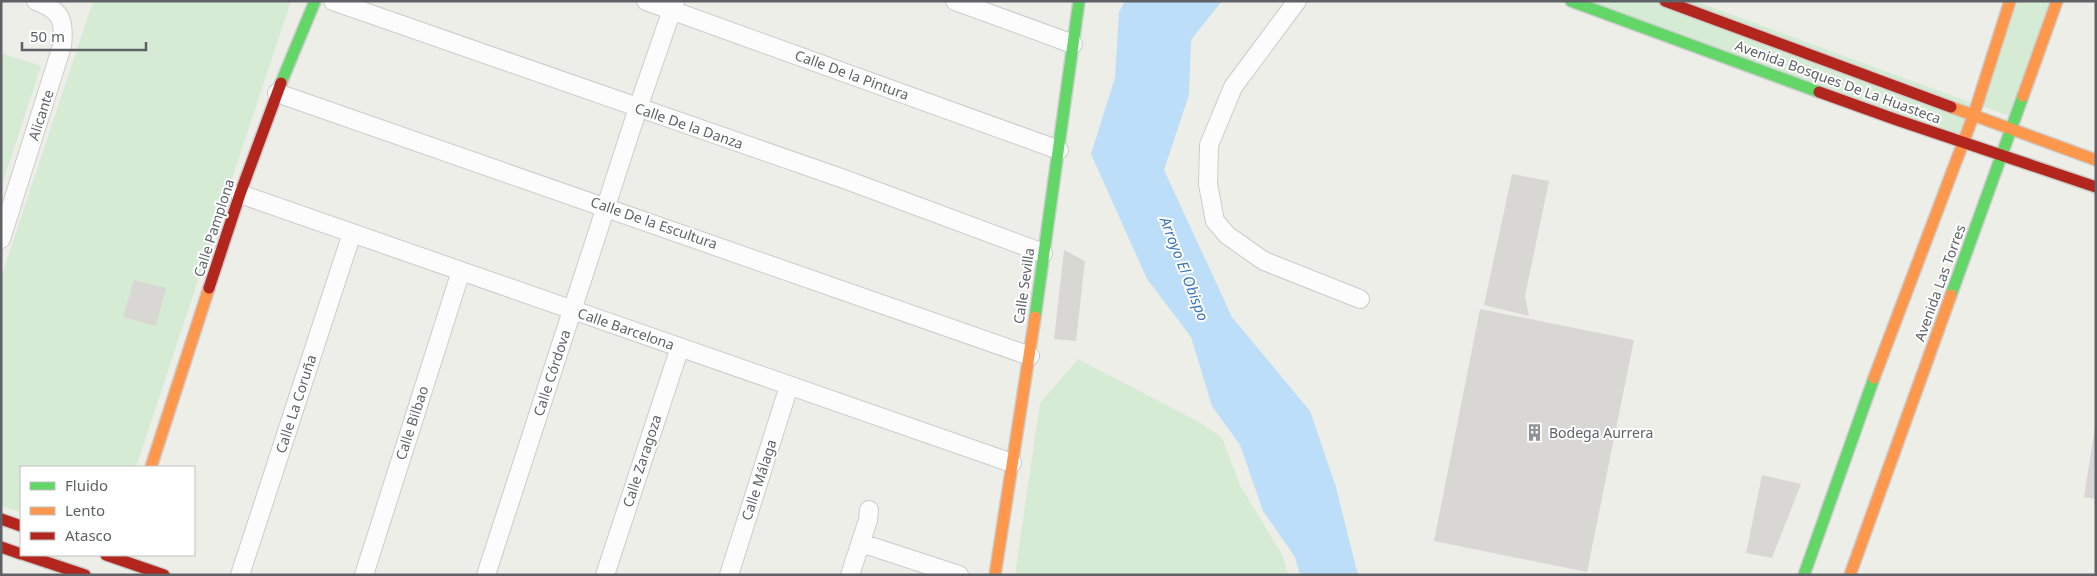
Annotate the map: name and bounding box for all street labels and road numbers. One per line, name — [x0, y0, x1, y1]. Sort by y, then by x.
street label: Avenida Bosques De La Huasteca — [1733, 35, 1944, 128]
street label: Calle De la Pintura — [792, 45, 912, 104]
street label: Alicante — [23, 87, 58, 143]
street label: Calle De la Danza — [632, 98, 746, 153]
street label: Calle Pamplona — [189, 176, 238, 279]
street label: Calle De la Escultura — [588, 192, 720, 253]
street label: Avenida Las Torres — [1910, 222, 1970, 344]
street label: Calle Sevilla — [1009, 247, 1038, 325]
street label: Calle Barcelona — [575, 303, 677, 354]
street label: Calle Córdova — [529, 327, 574, 419]
street label: Calle La Coruña — [271, 352, 320, 456]
street label: Calle Bilbao — [391, 383, 432, 462]
street label: Calle Zaragoza — [618, 412, 665, 509]
street label: Calle Málaga — [737, 437, 781, 523]

